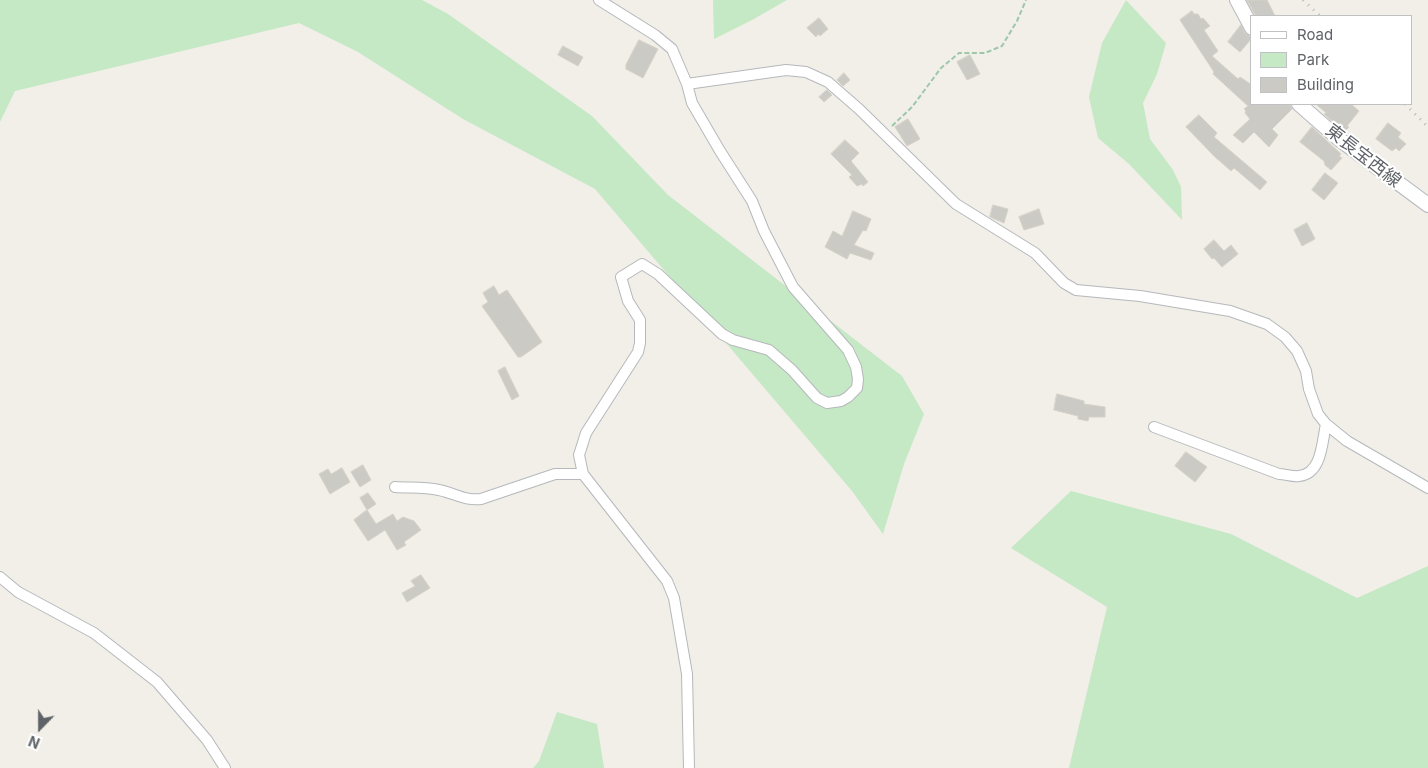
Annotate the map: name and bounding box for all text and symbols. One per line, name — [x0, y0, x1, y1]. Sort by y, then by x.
legend — [1250, 15, 1413, 105]
text: Road — [1297, 25, 1333, 44]
text: Park — [1297, 50, 1329, 69]
text: Building — [1297, 75, 1354, 94]
street label: 東長宝西線 — [1321, 120, 1405, 192]
north arrow — [15, 703, 65, 753]
text: N — [26, 732, 42, 752]

